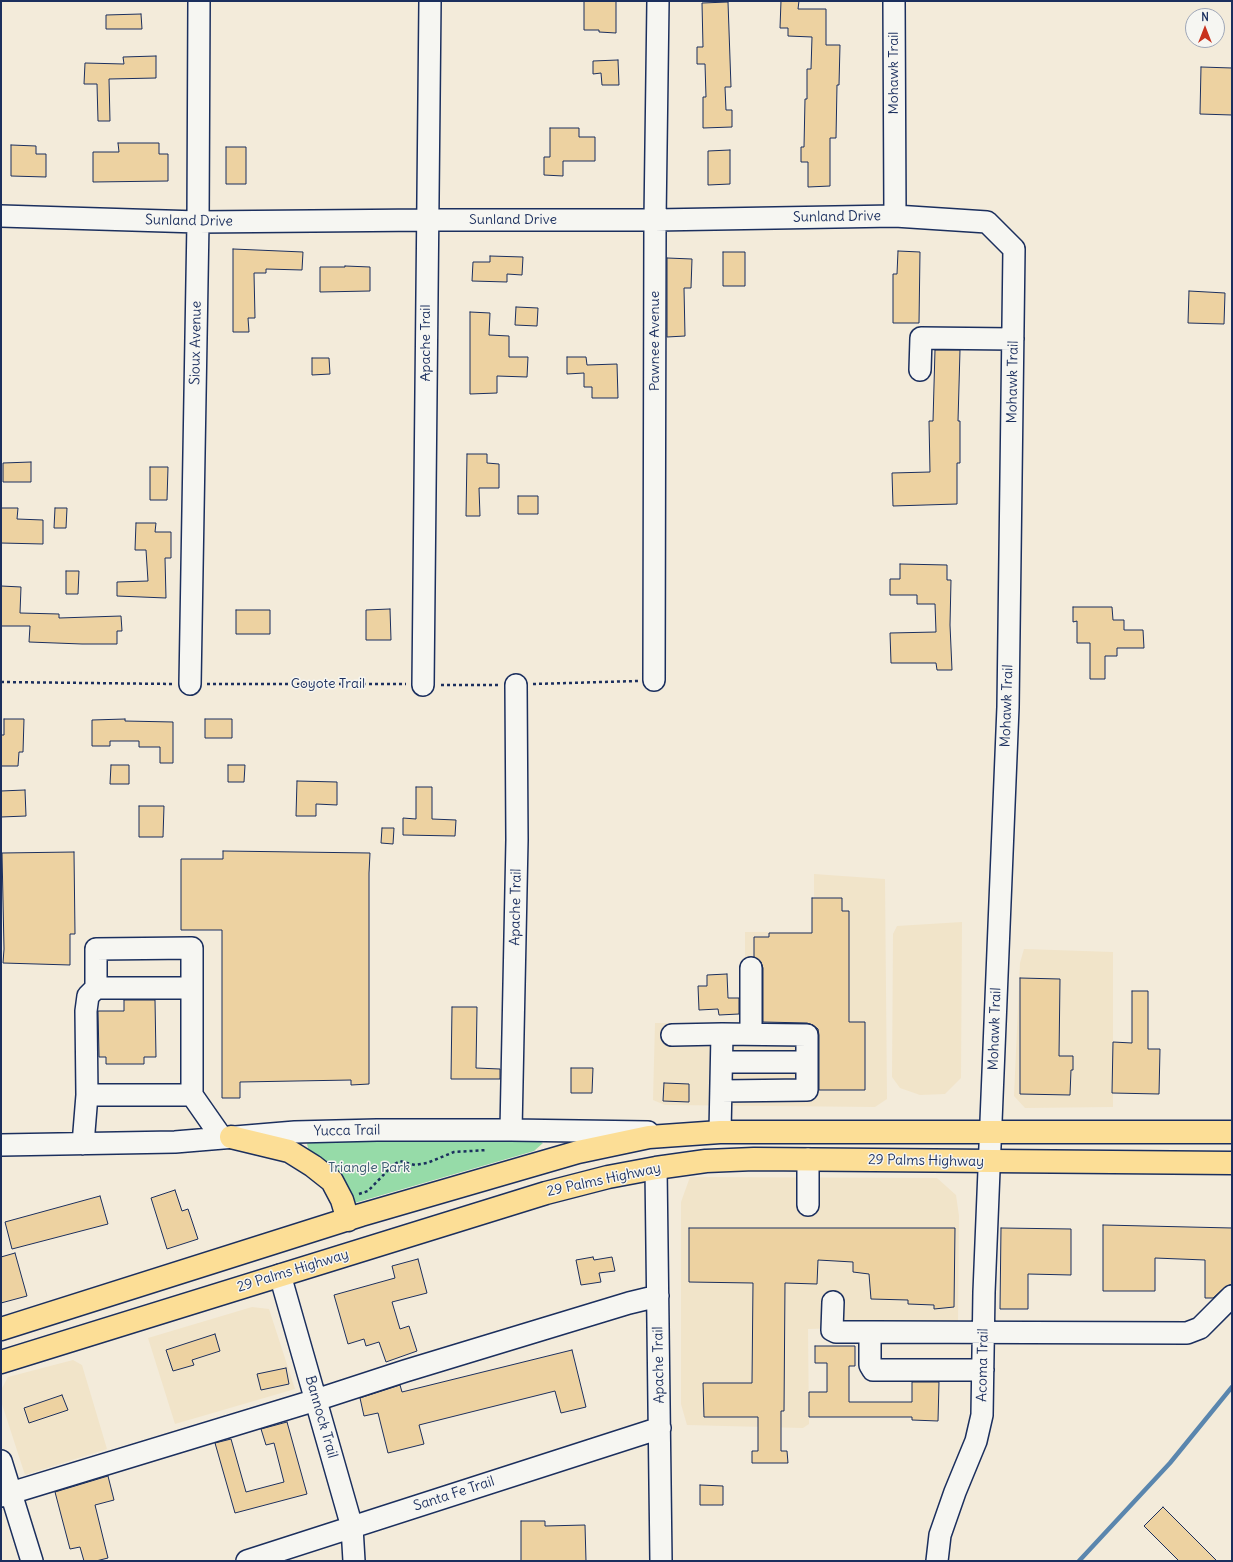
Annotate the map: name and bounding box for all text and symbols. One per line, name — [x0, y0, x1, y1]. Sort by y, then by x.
north arrow — [1185, 8, 1225, 48]
text: N — [1201, 10, 1209, 24]
street label: Mohawk Trail — [886, 32, 902, 114]
street label: Sunland Drive — [793, 208, 881, 226]
street label: Sunland Drive — [145, 212, 233, 230]
street label: Sunland Drive — [469, 212, 557, 228]
street label: Pawnee Avenue — [647, 291, 663, 391]
street label: Sioux Avenue — [187, 301, 205, 385]
street label: Apache Trail — [418, 304, 434, 382]
street label: Mohawk Trail — [1004, 340, 1022, 424]
street label: Mohawk Trail — [997, 664, 1017, 748]
street label: Coyote Trail — [291, 676, 365, 692]
street label: Apache Trail — [507, 868, 525, 946]
street label: Mohawk Trail — [985, 987, 1005, 1071]
street label: Yucca Trail — [314, 1122, 380, 1140]
street label: 29 Palms Highway — [868, 1152, 984, 1170]
park label: Triangle Park — [328, 1160, 410, 1176]
street label: 29 Palms Highway — [545, 1160, 663, 1200]
street label: 29 Palms Highway — [235, 1246, 351, 1296]
street label: Apache Trail — [650, 1326, 668, 1404]
street label: Acoma Trail — [974, 1328, 992, 1402]
street label: Bannock Trail — [301, 1374, 341, 1460]
street label: Santa Fe Trail — [411, 1473, 497, 1515]

